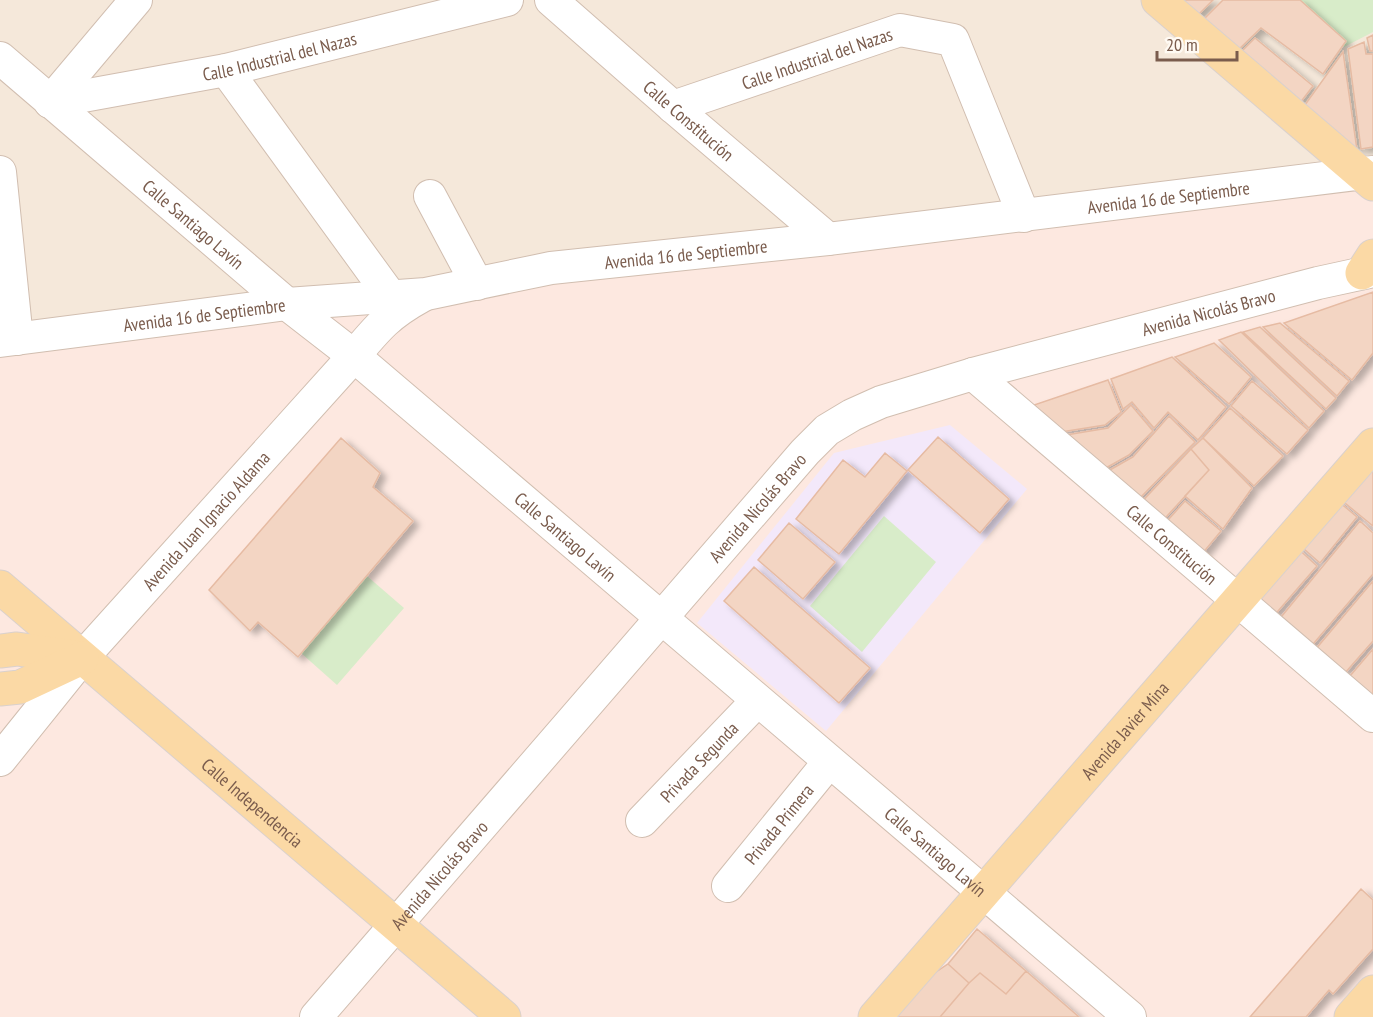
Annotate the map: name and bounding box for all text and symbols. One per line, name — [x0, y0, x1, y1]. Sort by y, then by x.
street label: Calle Industrial del Nazas — [739, 22, 895, 94]
scale bar — [1157, 24, 1236, 62]
street label: Calle Industrial del Nazas — [201, 26, 359, 86]
text: 20 m — [1166, 33, 1198, 56]
street label: Calle Constitución — [639, 75, 739, 166]
street label: Calle Santiago Lavín — [138, 174, 249, 274]
street label: Avenida 16 de Septiembre — [1086, 176, 1251, 219]
street label: Avenida 16 de Septiembre — [603, 234, 768, 274]
street label: Avenida Nicolás Bravo — [1139, 283, 1278, 341]
street label: Avenida 16 de Septiembre — [122, 293, 287, 337]
street label: Avenida Juan Ignacio Aldama — [137, 446, 274, 595]
street label: Avenida Nicolás Bravo — [703, 448, 811, 567]
street label: Calle Santiago Lavín — [510, 487, 621, 586]
street label: Calle Constitución — [1122, 499, 1222, 589]
street label: Avenida Javier Mina — [1076, 677, 1173, 784]
street label: Privada Segunda — [655, 717, 743, 807]
street label: Calle Independencia — [197, 753, 308, 852]
street label: Privada Primera — [739, 779, 818, 869]
street label: Calle Santiago Lavín — [880, 802, 991, 901]
street label: Avenida Nicolás Bravo — [385, 815, 493, 934]

